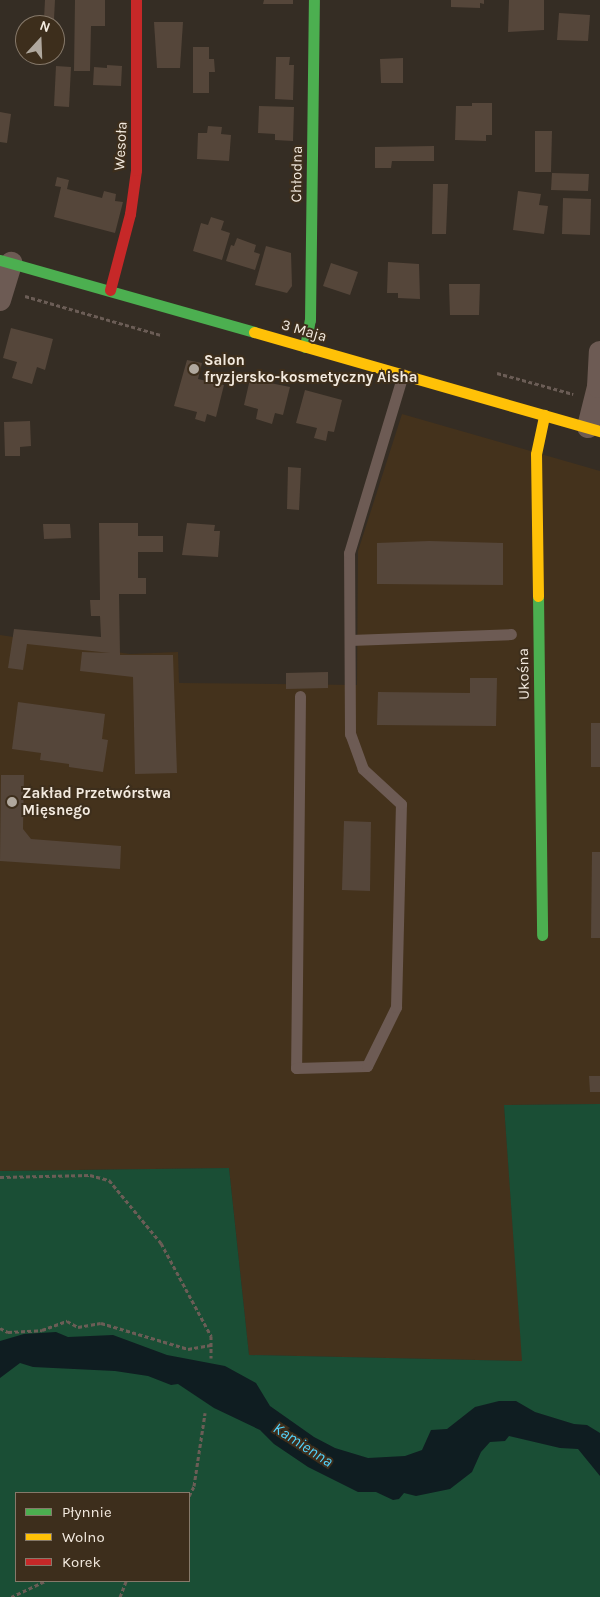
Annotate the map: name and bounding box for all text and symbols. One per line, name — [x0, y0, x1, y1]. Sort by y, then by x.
north arrow — [15, 15, 65, 65]
text: N — [37, 17, 53, 36]
street label: Wesoła — [111, 121, 131, 171]
street label: Chłodna — [288, 145, 306, 203]
street label: 3 Maja — [279, 316, 329, 346]
place label: Salon fryzjersko-kosmetyczny Aisha — [204, 351, 417, 386]
marker: Salon fryzjersko-kosmetyczny Aisha — [188, 363, 200, 375]
street label: Ukośna — [515, 648, 533, 700]
place label: Zakład Przetwórstwa Mięsnego — [22, 784, 171, 819]
marker: Zakład Przetwórstwa Mięsnego — [6, 796, 18, 808]
water label: Kamienna — [269, 1419, 337, 1471]
legend — [15, 1492, 190, 1582]
text: Płynnie — [62, 1503, 112, 1521]
text: Wolno — [62, 1528, 105, 1546]
text: Korek — [62, 1553, 101, 1571]

